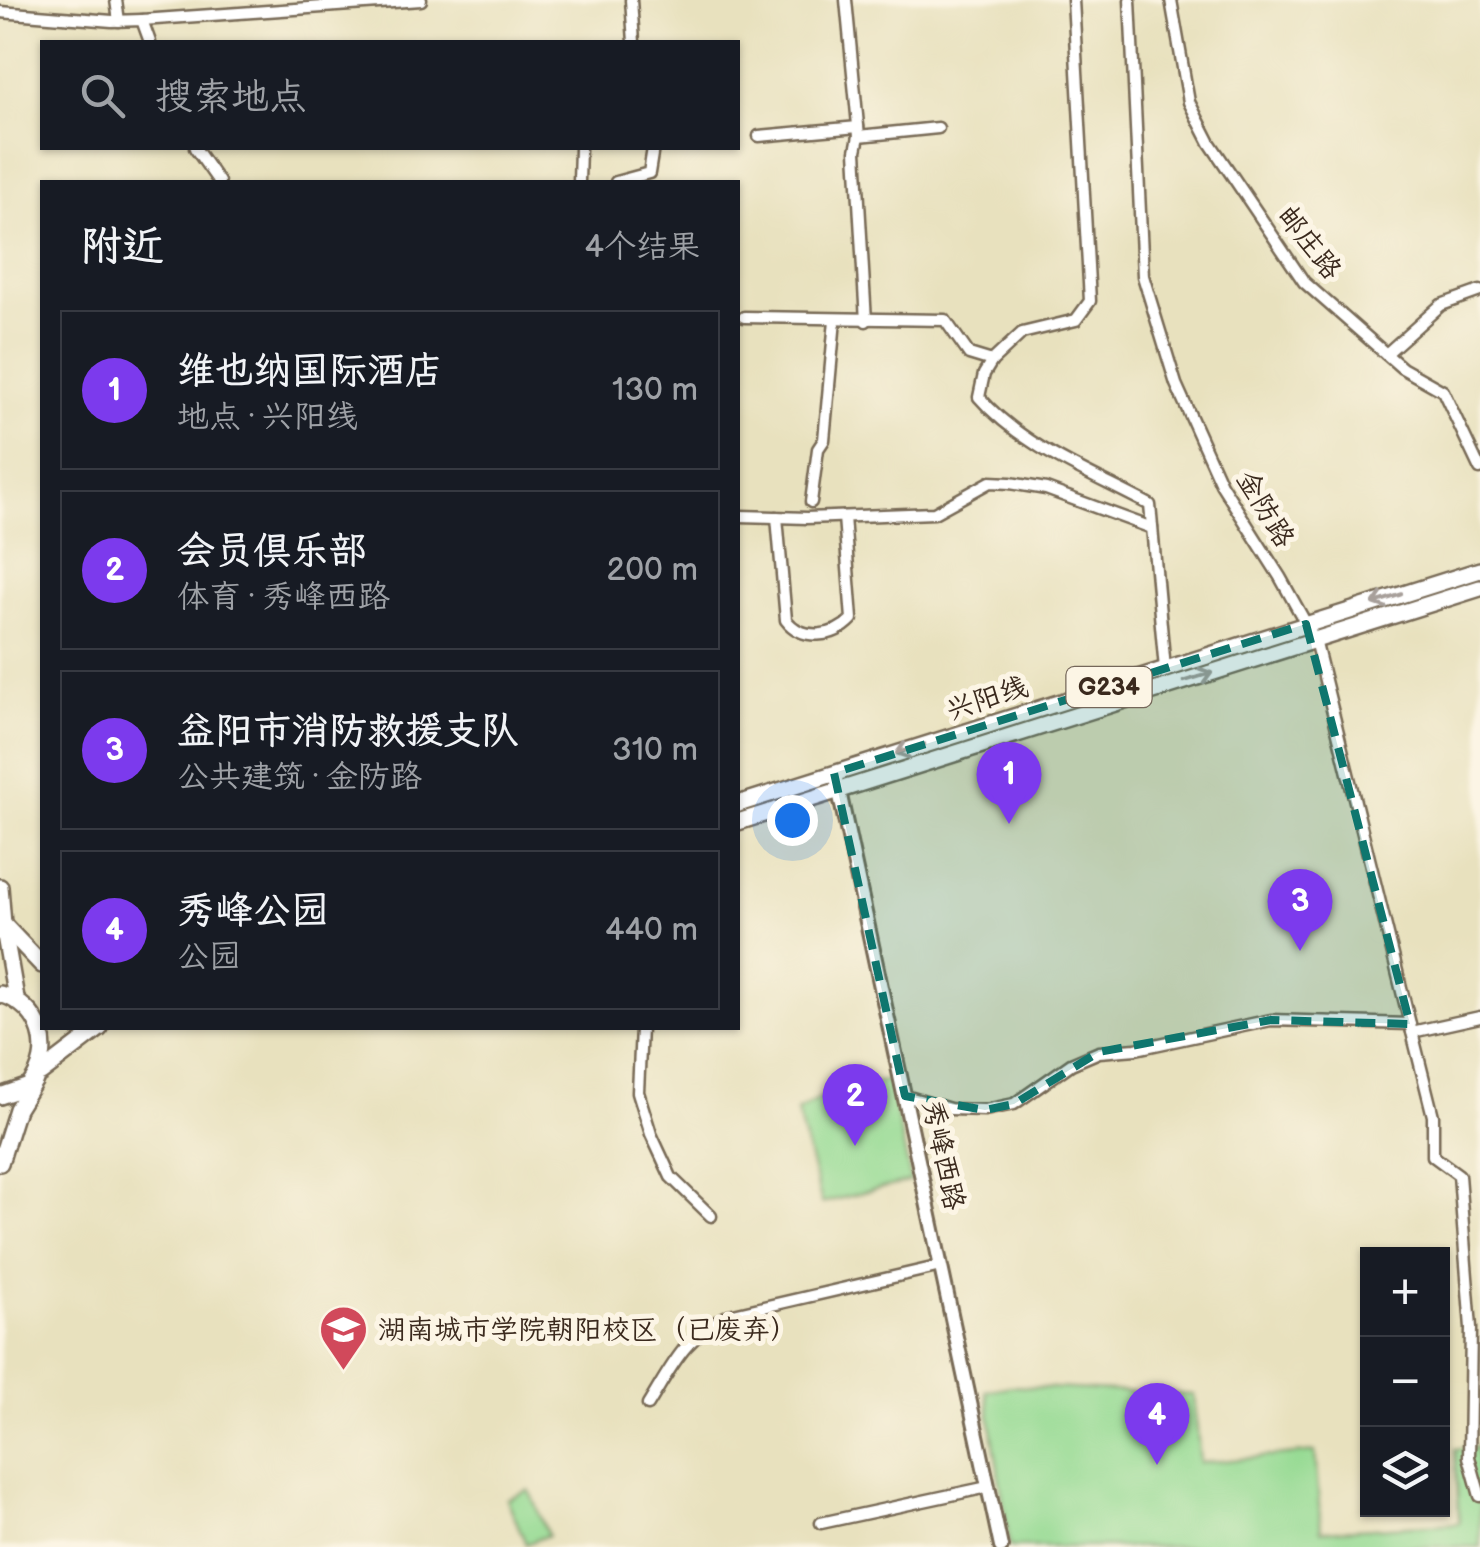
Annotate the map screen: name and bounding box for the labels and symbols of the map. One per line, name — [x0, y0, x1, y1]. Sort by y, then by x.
street label: 邮庄路 — [1270, 200, 1348, 286]
street label: 金防路 — [1229, 464, 1301, 554]
one-way arrow — [1372, 591, 1403, 609]
road number: G234 — [1066, 667, 1152, 707]
one-way arrow — [1181, 667, 1213, 685]
street label: 兴阳线 — [942, 670, 1032, 728]
one-way arrow — [895, 742, 927, 760]
pin: 1 — [976, 742, 1042, 824]
your location — [767, 795, 818, 846]
pin: 3 — [1268, 868, 1332, 951]
pin: 2 — [822, 1064, 888, 1146]
street label: 秀峰西路 — [915, 1097, 971, 1213]
school or university icon: 湖南城市学院朝阳校区（已废弃） — [317, 1304, 369, 1372]
place label: 湖南城市学院朝阳校区（已废弃） — [378, 1314, 798, 1347]
pin: 4 — [1124, 1382, 1190, 1465]

